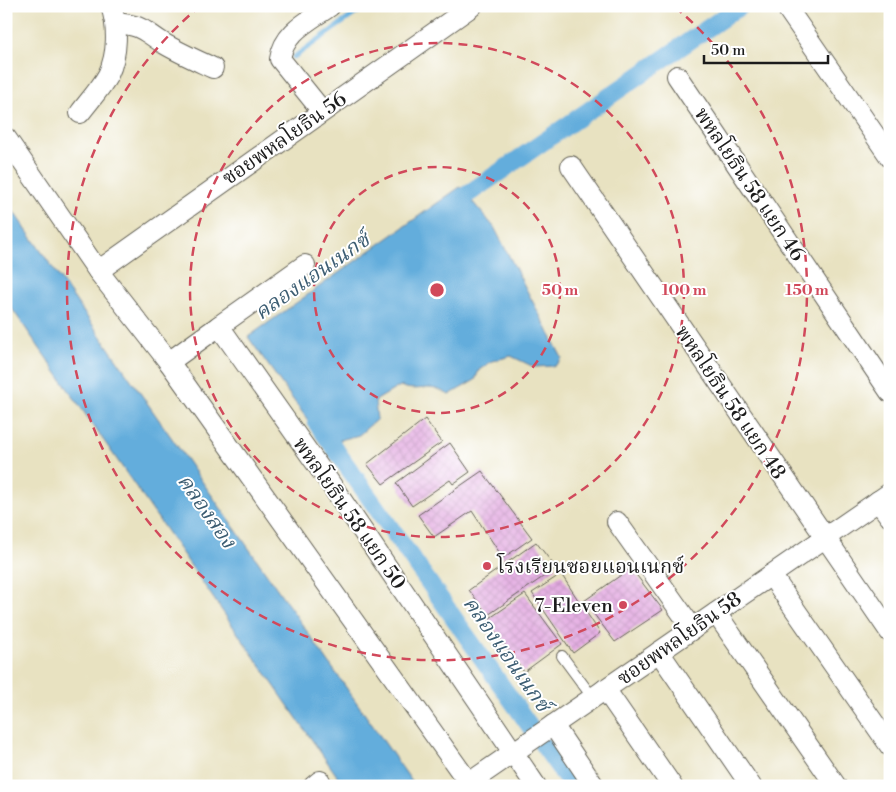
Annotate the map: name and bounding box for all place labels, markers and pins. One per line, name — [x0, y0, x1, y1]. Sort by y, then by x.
centre of rings — [428, 281, 446, 299]
place label: โรงเรียนซอยแอนเนกซ์ — [496, 552, 684, 580]
marker: โรงเรียนซอยแอนเนกซ์ — [481, 560, 493, 572]
place label: 7-Eleven — [534, 594, 613, 619]
marker: 7-Eleven — [617, 599, 629, 611]

